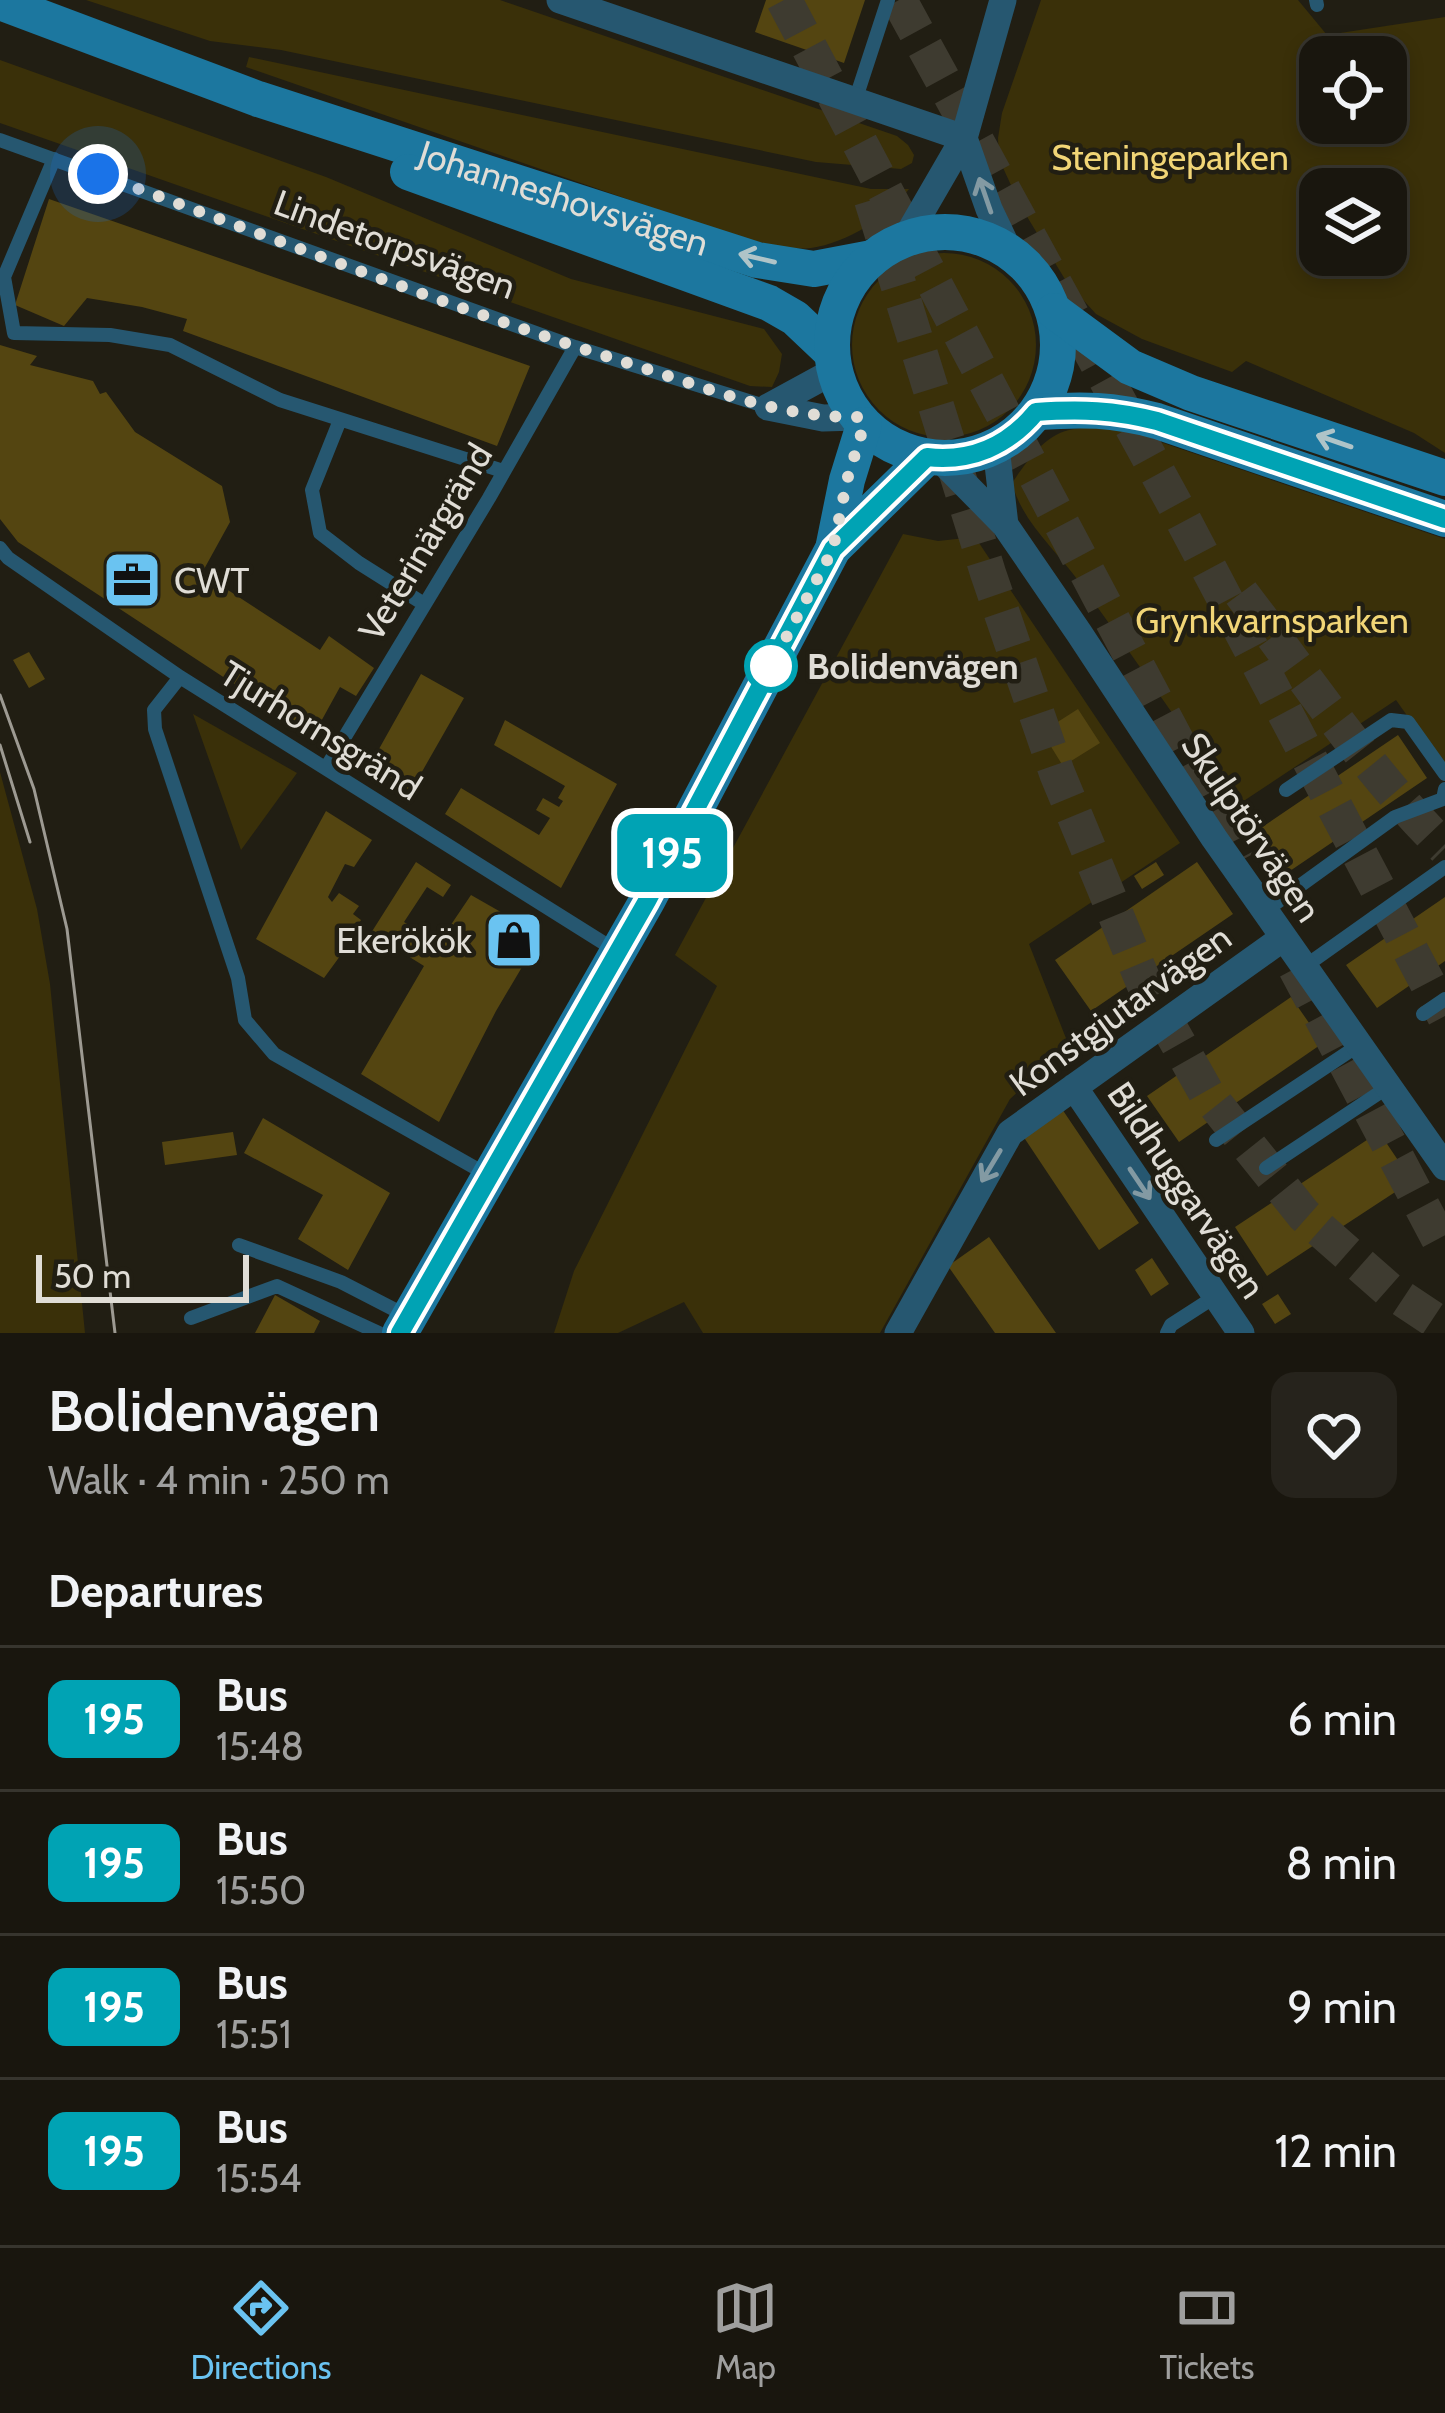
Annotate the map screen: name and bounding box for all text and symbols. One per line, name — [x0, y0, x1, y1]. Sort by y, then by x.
map controls — [1299, 36, 1407, 276]
button: locate — [1299, 36, 1407, 144]
street label: Johanneshovsvägen — [413, 130, 714, 265]
park label: Steningeparken — [1051, 135, 1289, 179]
your location — [68, 144, 128, 204]
button: layers — [1299, 168, 1407, 276]
one-way arrow — [973, 177, 994, 214]
street label: Lindetorpsvägen — [268, 180, 522, 308]
one-way arrow — [739, 246, 777, 268]
one-way arrow — [1316, 428, 1354, 450]
street label: Veterinärgränd — [349, 435, 501, 649]
office icon: CWT — [101, 549, 163, 611]
place label: CWT — [174, 558, 249, 602]
park label: Grynkvarnsparken — [1135, 598, 1409, 642]
marker: Bolidenvägen — [746, 641, 796, 691]
place label: Bolidenvägen — [807, 644, 1019, 688]
street label: Tjurhornsgränd — [212, 651, 430, 809]
street label: Skulptörvägen — [1173, 724, 1331, 930]
line badge: 195 — [603, 814, 741, 892]
text: 195 — [641, 827, 703, 879]
shop icon: Ekerökök — [483, 909, 545, 971]
street label: Konstgjutarvägen — [1001, 915, 1239, 1105]
place label: Ekerökök — [336, 918, 473, 962]
street label: Bildhuggarvägen — [1098, 1074, 1276, 1306]
one-way arrow — [978, 1148, 1002, 1183]
one-way arrow — [1127, 1167, 1152, 1200]
scale bar — [36, 1249, 249, 1302]
text: 50 m — [54, 1256, 131, 1296]
button: heart — [1271, 1372, 1397, 1498]
text: Bolidenvägen — [48, 1376, 380, 1445]
text: Walk · 4 min · 250 m — [48, 1456, 390, 1504]
text: Departures — [48, 1564, 263, 1618]
text: Bus — [216, 1668, 288, 1722]
text: 6 min — [1287, 1692, 1397, 1746]
text: 195 — [83, 1693, 145, 1745]
text: 15:48 — [216, 1722, 304, 1770]
text: Bus — [216, 1812, 288, 1866]
text: 8 min — [1285, 1836, 1397, 1890]
text: 195 — [83, 1837, 145, 1889]
text: 15:50 — [216, 1866, 306, 1914]
text: Bus — [216, 1956, 288, 2010]
text: 9 min — [1287, 1980, 1397, 2034]
text: 195 — [83, 1981, 145, 2033]
text: 15:51 — [216, 2010, 292, 2058]
text: Bus — [216, 2100, 288, 2154]
text: 12 min — [1274, 2124, 1397, 2178]
text: 195 — [83, 2125, 145, 2177]
text: 15:54 — [216, 2154, 302, 2202]
tab: Directions — [190, 2275, 332, 2387]
tab: Map — [712, 2275, 778, 2387]
tab: Tickets — [1159, 2275, 1254, 2387]

